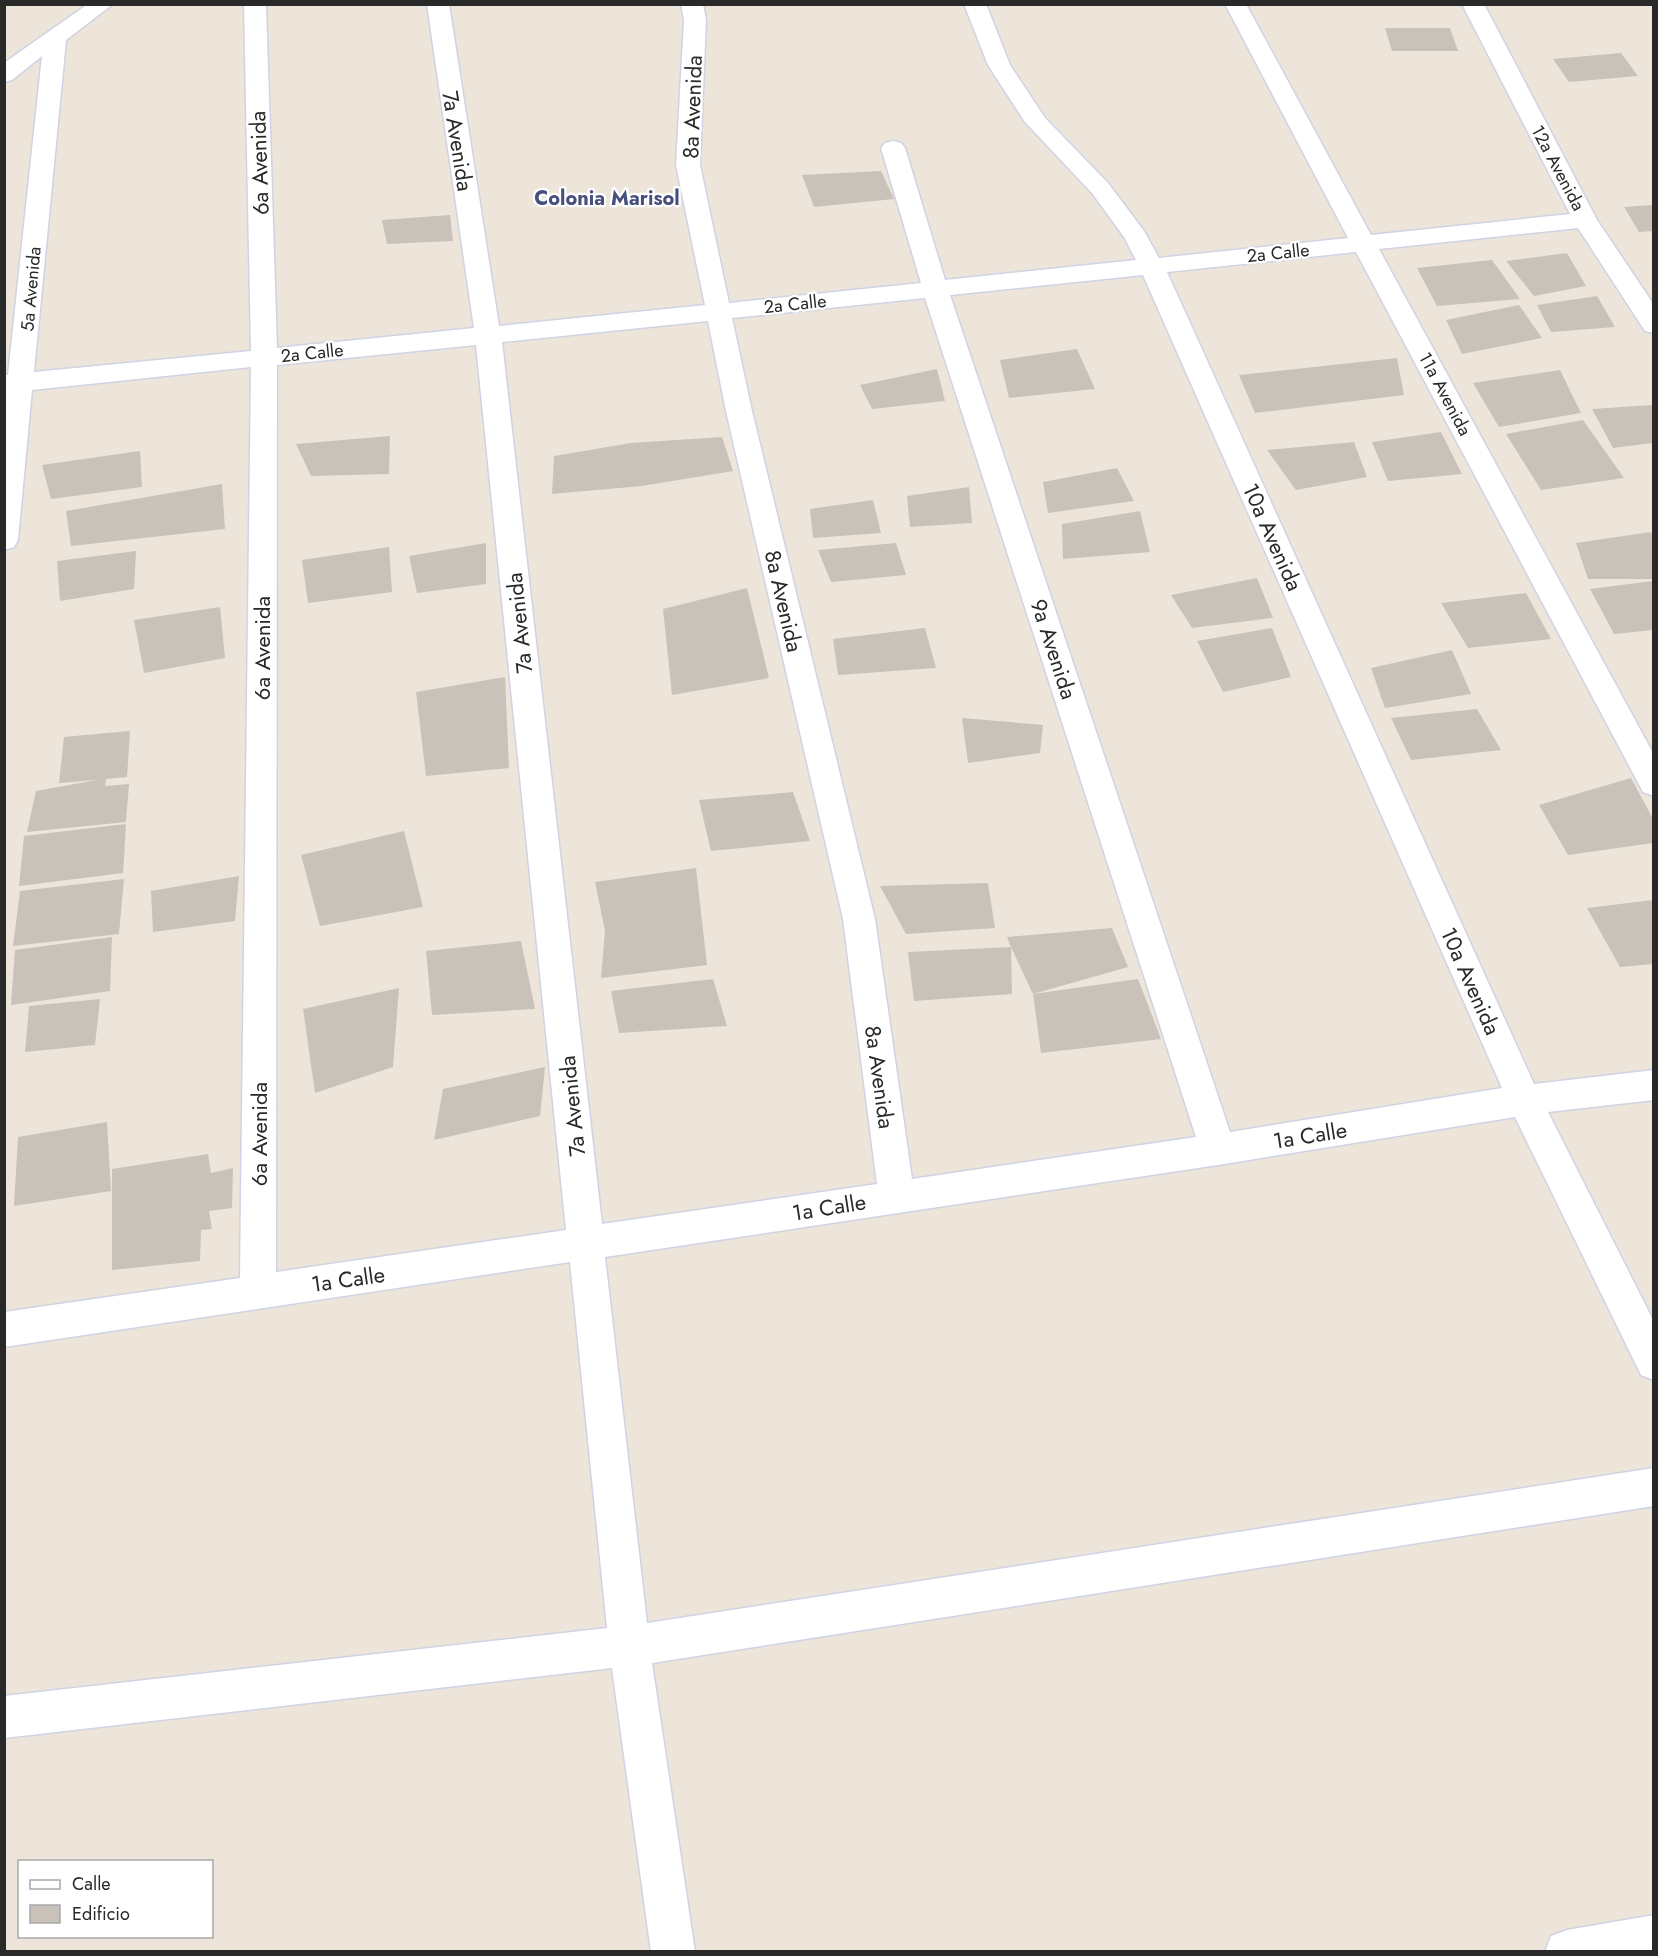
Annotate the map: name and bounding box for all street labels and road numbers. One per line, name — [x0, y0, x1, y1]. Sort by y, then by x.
street label: 8a Avenida — [674, 55, 710, 159]
street label: 7a Avenida — [434, 89, 482, 193]
street label: 6a Avenida — [241, 110, 277, 216]
street label: 12a Avenida — [1525, 121, 1591, 215]
street label: 2a Calle — [1245, 237, 1311, 269]
street label: 5a Avenida — [14, 245, 48, 333]
street label: 2a Calle — [762, 288, 828, 320]
street label: 2a Calle — [279, 337, 345, 369]
street label: 11a Avenida — [1412, 348, 1478, 440]
street label: 10a Avenida — [1235, 478, 1311, 596]
street label: 8a Avenida — [757, 547, 811, 655]
street label: 7a Avenida — [498, 571, 540, 675]
street label: 9a Avenida — [1023, 595, 1085, 703]
street label: 6a Avenida — [246, 596, 278, 700]
street label: 10a Avenida — [1433, 922, 1509, 1040]
street label: 8a Avenida — [857, 1023, 903, 1131]
street label: 7a Avenida — [551, 1054, 593, 1158]
street label: 6a Avenida — [243, 1082, 275, 1186]
street label: 1a Calle — [1271, 1113, 1349, 1157]
street label: 1a Calle — [790, 1185, 868, 1229]
street label: 1a Calle — [309, 1258, 387, 1300]

